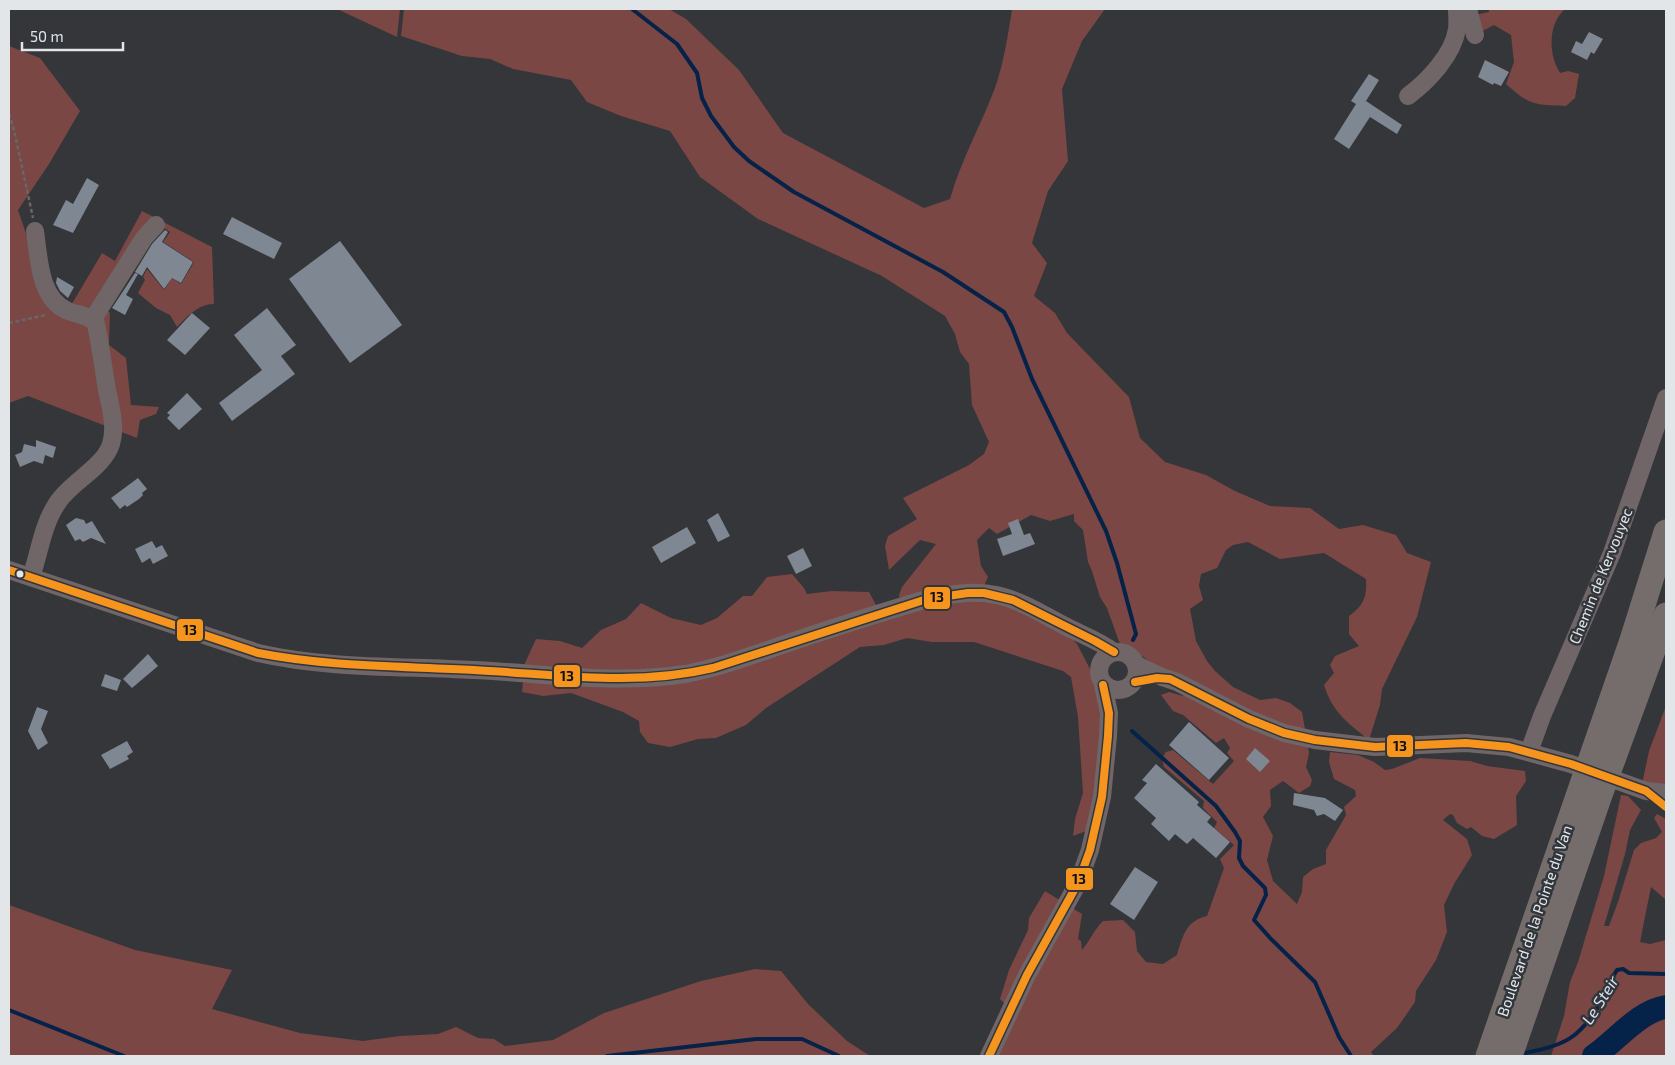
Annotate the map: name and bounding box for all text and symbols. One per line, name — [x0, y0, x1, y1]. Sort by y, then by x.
scale bar — [22, 20, 124, 52]
text: 50 m — [30, 27, 64, 45]
street label: Chemin de Kervouyec — [1565, 505, 1636, 646]
unlabelled marker — [15, 569, 25, 579]
line badge: 13 — [923, 586, 951, 610]
text: 13 — [930, 588, 944, 605]
line badge: 13 — [176, 618, 204, 642]
text: 13 — [183, 621, 197, 638]
line badge: 13 — [553, 664, 581, 688]
text: 13 — [560, 667, 574, 684]
line badge: 13 — [1386, 734, 1414, 758]
text: 13 — [1393, 737, 1407, 754]
street label: Boulevard de la Pointe du Van — [1493, 823, 1575, 1019]
line badge: 13 — [1065, 867, 1094, 891]
text: 13 — [1072, 870, 1086, 887]
water label: Le Steir — [1577, 971, 1622, 1028]

